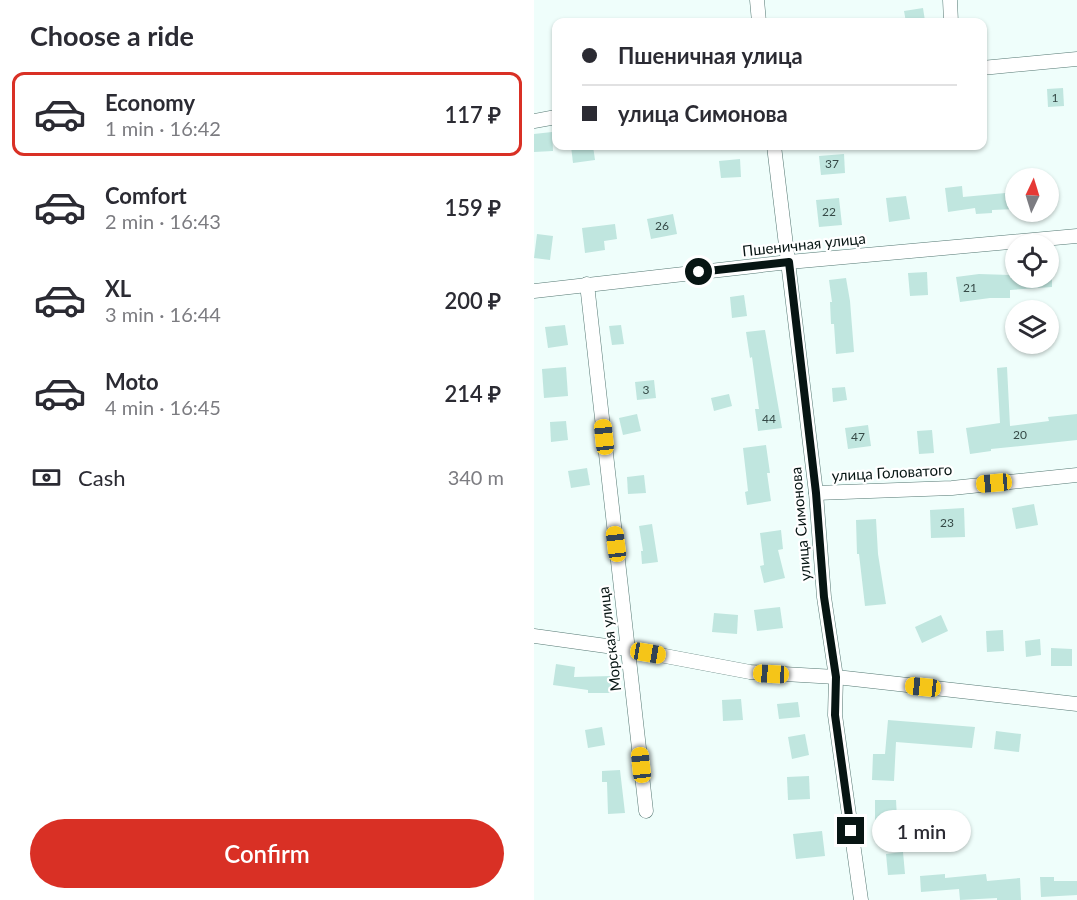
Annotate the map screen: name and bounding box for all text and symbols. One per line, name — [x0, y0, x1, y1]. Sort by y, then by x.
text: Choose a ride — [30, 19, 194, 52]
text: Пшеничная улица — [618, 42, 803, 69]
icon: car — [33, 87, 87, 141]
text: Economy — [105, 89, 195, 116]
house number: 1 — [1052, 90, 1059, 105]
text: улица Симонова — [618, 100, 788, 127]
text: 117 ₽ — [444, 101, 501, 128]
text: 1 min · 16:42 — [105, 116, 221, 140]
house number: 37 — [825, 156, 839, 171]
north arrow — [1005, 168, 1059, 222]
map controls — [1005, 168, 1059, 354]
icon: car — [33, 180, 87, 234]
text: Comfort — [105, 182, 187, 209]
text: 159 ₽ — [444, 194, 501, 221]
house number: 22 — [822, 204, 836, 219]
text: 2 min · 16:43 — [105, 209, 221, 233]
house number: 26 — [655, 218, 669, 233]
street label: Пшеничная улица — [741, 229, 867, 259]
button: locate — [1005, 234, 1059, 288]
route start — [685, 258, 712, 285]
icon: car — [33, 273, 87, 327]
text: XL — [105, 275, 131, 302]
house number: 21 — [963, 280, 977, 295]
text: 200 ₽ — [444, 287, 501, 314]
button: layers — [1005, 300, 1059, 354]
text: 3 min · 16:44 — [105, 302, 221, 326]
icon: car — [33, 366, 87, 420]
text: Moto — [105, 368, 159, 395]
text: 214 ₽ — [444, 380, 501, 407]
house number: 3 — [643, 382, 650, 397]
text: 4 min · 16:45 — [105, 395, 221, 419]
house number: 44 — [762, 411, 776, 426]
car — [593, 418, 615, 456]
house number: 20 — [1013, 427, 1027, 442]
house number: 47 — [851, 429, 865, 444]
street label: улица Головатого — [831, 460, 953, 484]
icon: cash — [30, 461, 63, 494]
text: Cash — [78, 464, 125, 491]
text: 340 m — [448, 465, 504, 489]
street label: улица Симонова — [786, 466, 814, 582]
car — [975, 472, 1013, 494]
house number: 23 — [940, 515, 954, 530]
car — [605, 525, 627, 563]
street label: Морская улица — [594, 586, 624, 692]
car — [629, 641, 667, 665]
car — [753, 664, 789, 684]
car — [904, 676, 942, 698]
car — [630, 746, 652, 784]
callout: 1 min — [872, 810, 971, 852]
route end — [837, 817, 864, 844]
button: Confirm — [30, 819, 504, 888]
text: 1 min — [897, 819, 946, 843]

